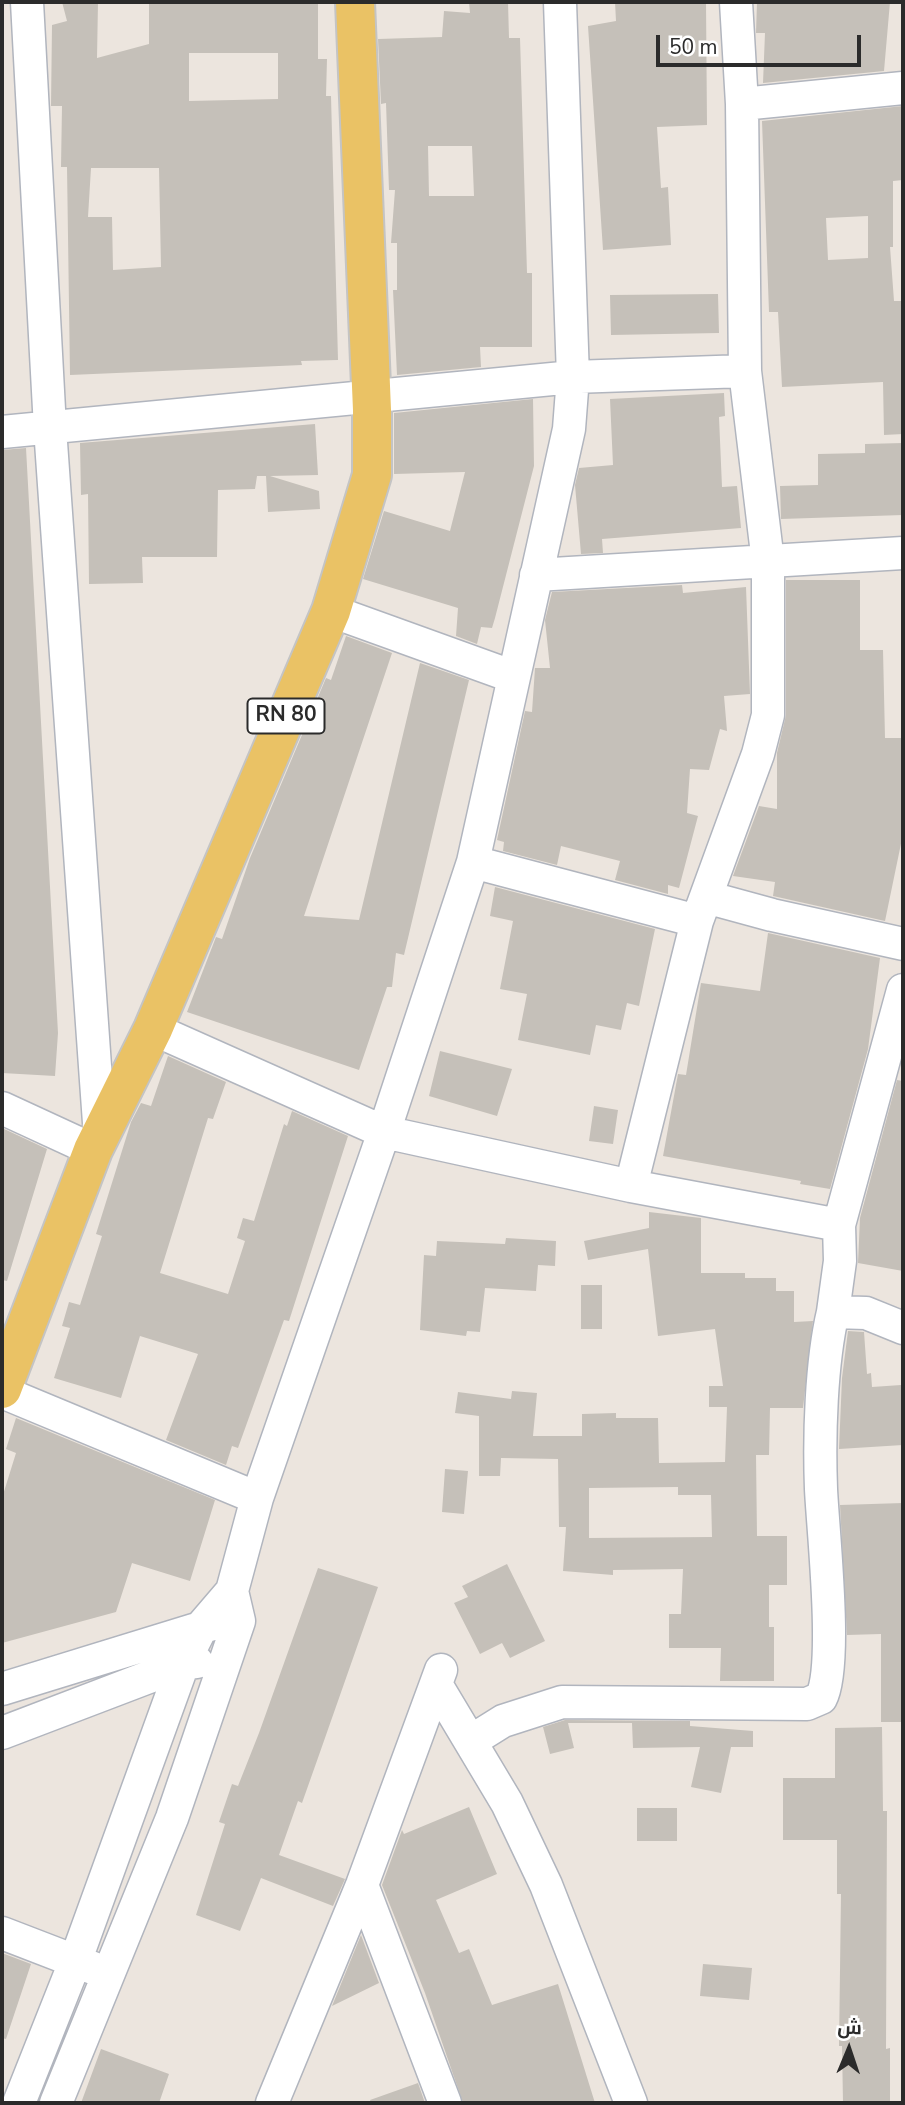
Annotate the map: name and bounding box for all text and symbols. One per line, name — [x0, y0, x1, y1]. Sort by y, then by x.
scale bar — [660, 21, 865, 65]
text: 50 m — [669, 33, 718, 61]
road number: RN 80 — [247, 698, 324, 734]
north arrow — [814, 2014, 884, 2084]
text: ش — [837, 2015, 862, 2041]

